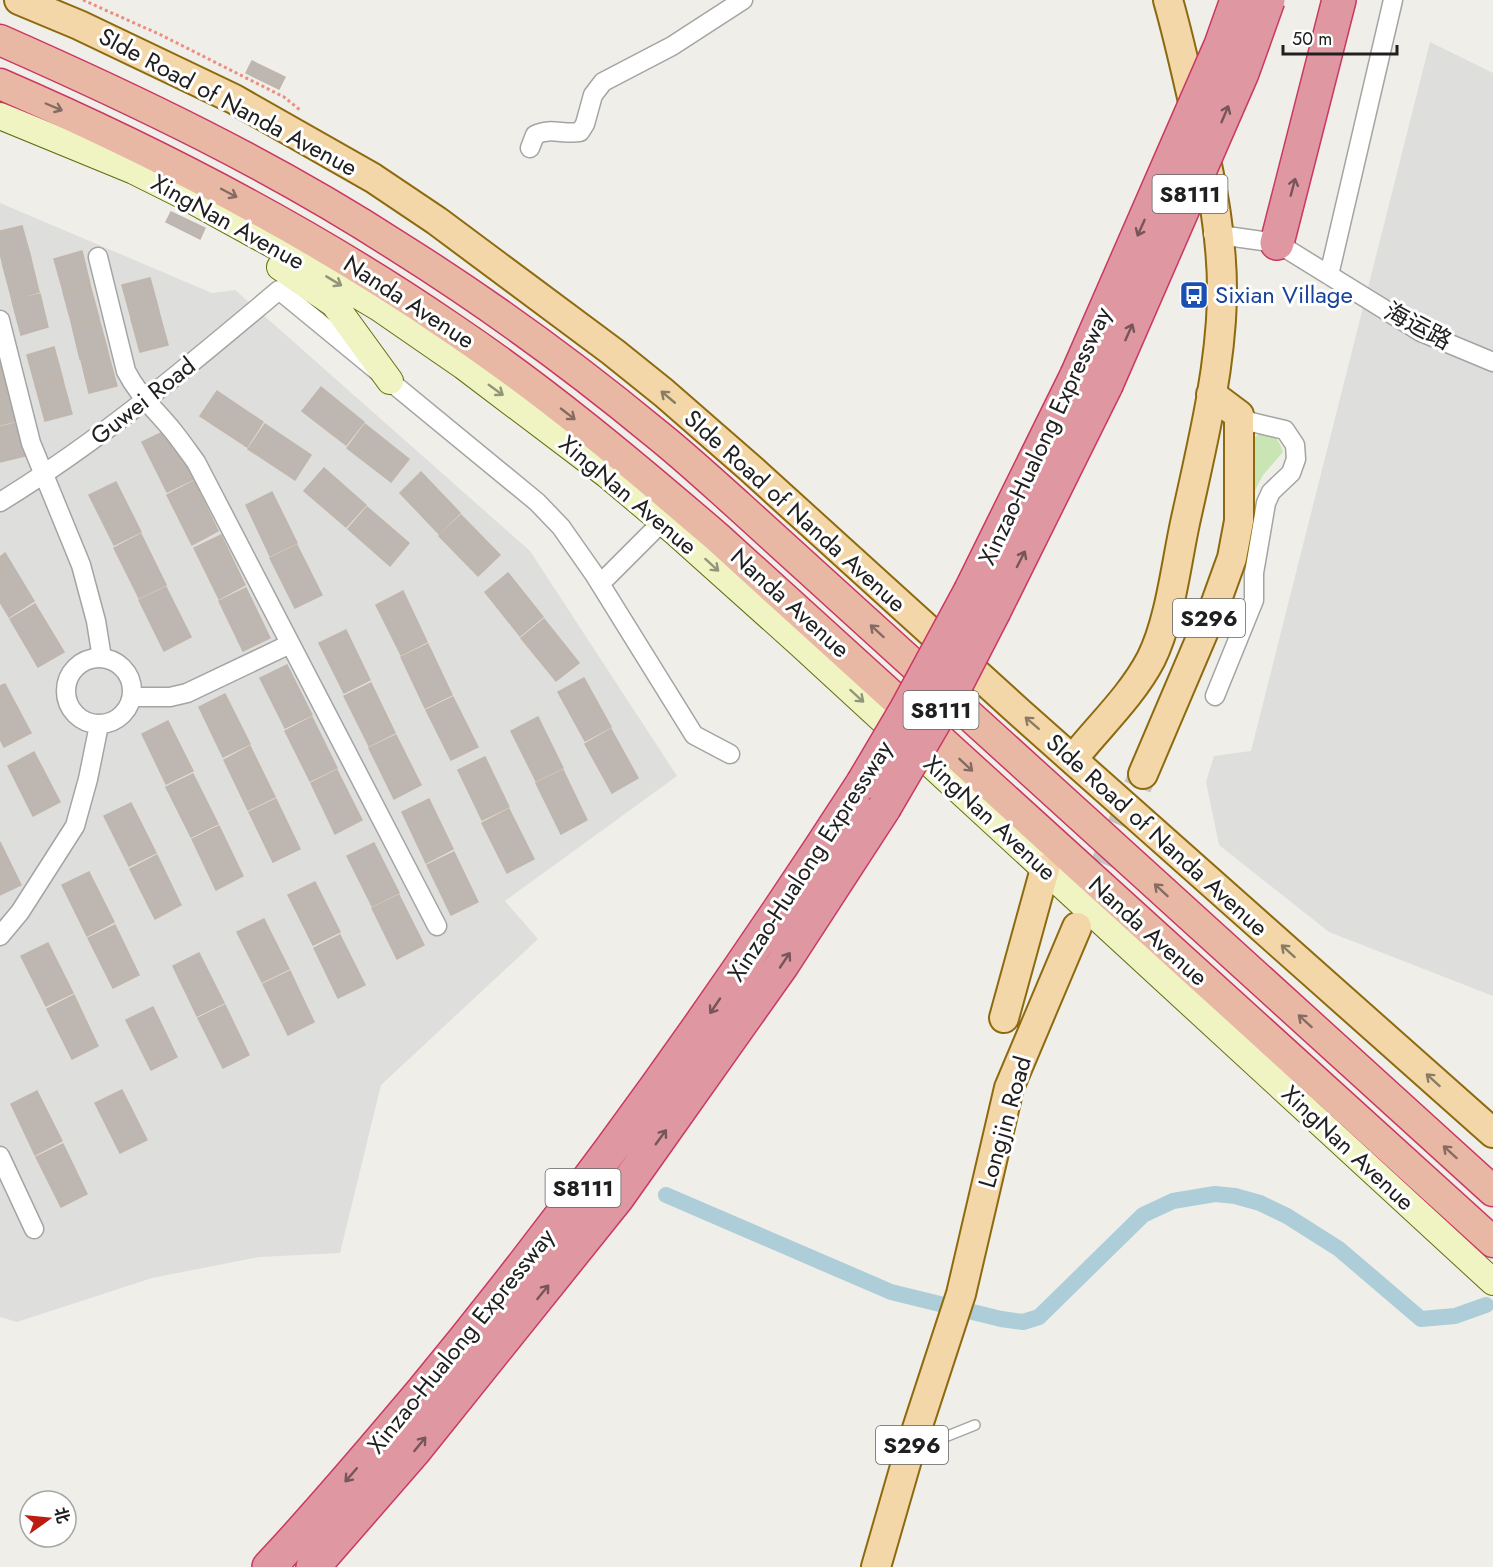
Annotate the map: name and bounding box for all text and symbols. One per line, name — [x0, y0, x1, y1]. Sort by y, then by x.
street label: SIde Road of Nanda Avenue — [93, 18, 364, 185]
scale bar — [1283, 18, 1397, 56]
text: 50 m — [1292, 26, 1332, 52]
one-way arrow — [44, 102, 62, 113]
one-way arrow — [1219, 106, 1231, 124]
street label: XingNan Avenue — [145, 165, 311, 278]
road number: S8111 — [1152, 175, 1228, 213]
one-way arrow — [1288, 178, 1299, 197]
one-way arrow — [220, 187, 237, 199]
one-way arrow — [1134, 218, 1146, 236]
street label: Nanda Avenue — [337, 246, 482, 357]
one-way arrow — [325, 275, 342, 287]
place label: Sixian Village — [1215, 277, 1353, 312]
bus stop icon: Sixian Village — [1178, 279, 1210, 311]
street label: 海运路 — [1378, 293, 1458, 358]
street label: Xinzao-Hualong Expressway — [969, 301, 1120, 571]
one-way arrow — [1124, 323, 1136, 341]
street label: Guwei Road — [83, 348, 203, 453]
one-way arrow — [487, 383, 503, 396]
one-way arrow — [661, 390, 676, 404]
street label: SIde Road of Nanda Avenue — [678, 404, 912, 618]
one-way arrow — [560, 407, 576, 420]
street label: XingNan Avenue — [552, 426, 705, 563]
street label: Nanda Avenue — [725, 542, 855, 664]
one-way arrow — [1015, 551, 1027, 568]
one-way arrow — [705, 558, 720, 572]
road number: S296 — [1173, 599, 1245, 637]
one-way arrow — [870, 624, 885, 638]
one-way arrow — [849, 689, 864, 703]
road number: S8111 — [904, 691, 978, 729]
one-way arrow — [1024, 717, 1040, 730]
street label: SIde Road of Nanda Avenue — [1040, 728, 1274, 942]
street label: Xinzao-Hualong Expressway — [718, 733, 901, 988]
street label: XingNan Avenue — [916, 747, 1065, 889]
one-way arrow — [958, 758, 973, 772]
street label: Nanda Avenue — [1083, 870, 1213, 992]
one-way arrow — [1153, 883, 1168, 897]
one-way arrow — [1280, 944, 1296, 958]
one-way arrow — [779, 953, 791, 969]
one-way arrow — [709, 998, 721, 1014]
one-way arrow — [1298, 1014, 1313, 1028]
street label: Longjin Road — [969, 1052, 1040, 1192]
one-way arrow — [1426, 1073, 1441, 1087]
street label: XingNan Avenue — [1274, 1077, 1423, 1219]
one-way arrow — [655, 1130, 667, 1146]
one-way arrow — [1442, 1145, 1457, 1159]
road number: S8111 — [546, 1169, 620, 1207]
street label: Xinzao-Hualong Expressway — [359, 1220, 563, 1461]
one-way arrow — [536, 1285, 549, 1301]
road number: S296 — [876, 1426, 948, 1464]
one-way arrow — [413, 1436, 426, 1452]
one-way arrow — [344, 1467, 358, 1482]
north arrow — [18, 1489, 78, 1549]
text: 北 — [49, 1505, 75, 1526]

